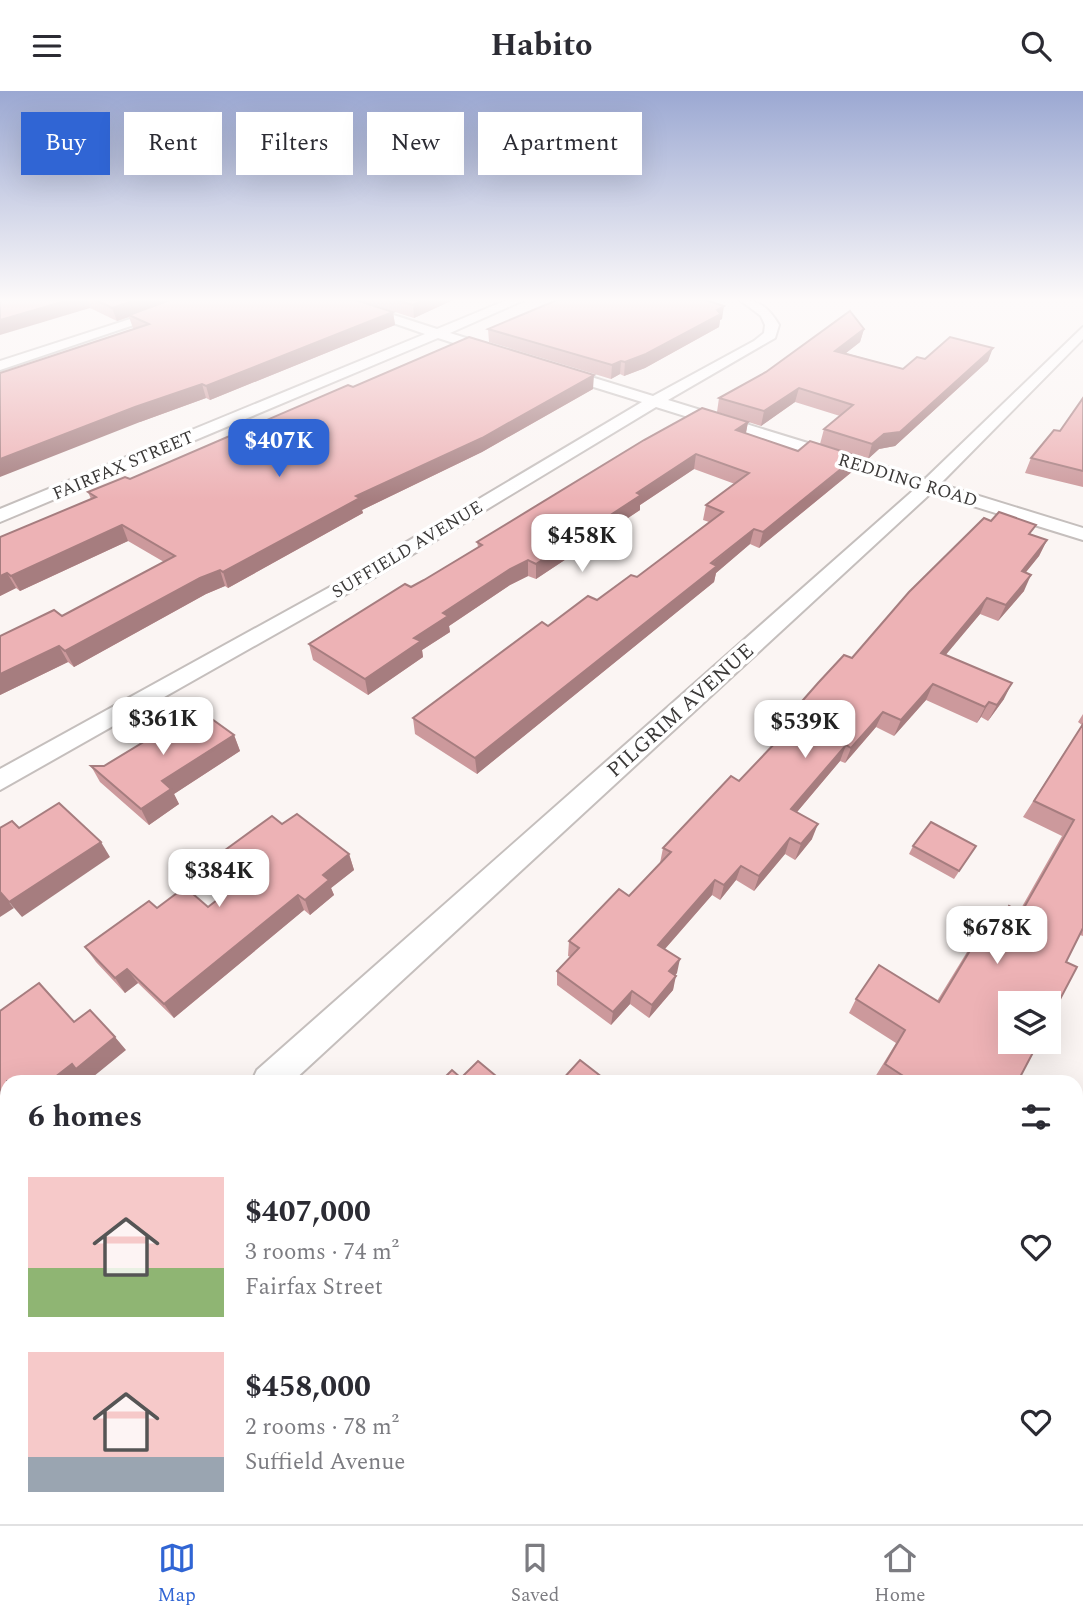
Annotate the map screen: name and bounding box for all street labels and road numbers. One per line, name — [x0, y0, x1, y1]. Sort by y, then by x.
street label: FAIRFAX STREET — [48, 423, 198, 507]
street label: REDDING ROAD — [835, 446, 981, 515]
street label: SUFFIELD AVENUE — [327, 494, 488, 605]
street label: PILGRIM AVENUE — [600, 636, 762, 786]

